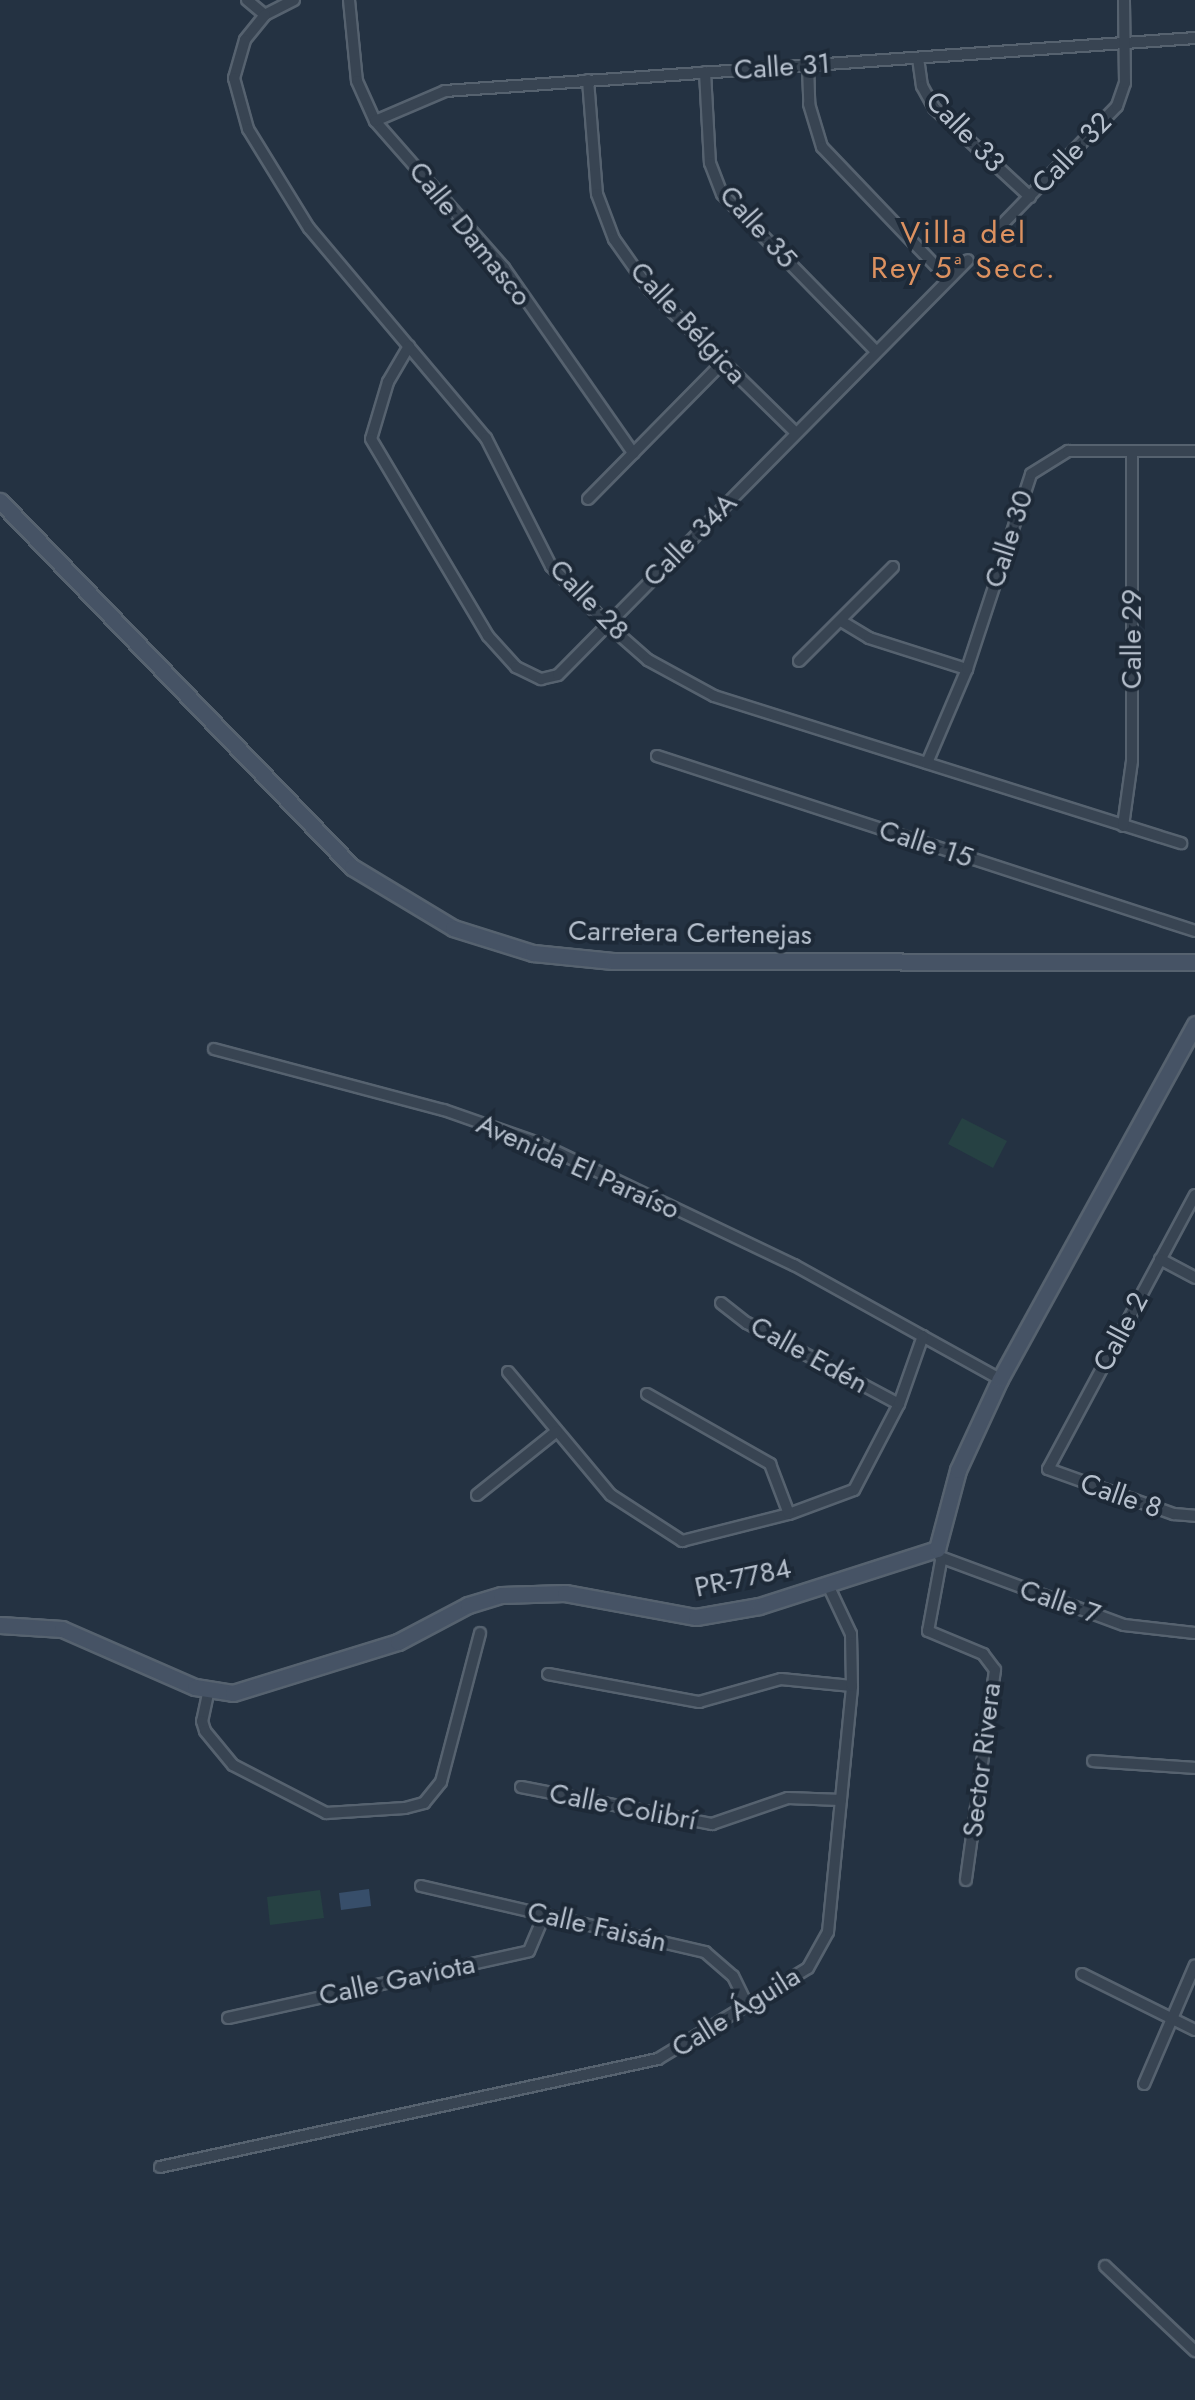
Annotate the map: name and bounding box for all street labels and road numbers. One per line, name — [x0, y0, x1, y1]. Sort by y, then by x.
street label: Calle 31 — [733, 47, 831, 87]
street label: Calle 33 — [919, 85, 1011, 179]
street label: Calle 32 — [1025, 106, 1119, 200]
street label: Calle Damasco — [402, 155, 538, 313]
street label: Calle 35 — [712, 179, 804, 275]
street label: Calle Bélgica — [623, 255, 753, 391]
street label: Calle 34A — [636, 486, 744, 594]
street label: Calle 30 — [978, 486, 1040, 592]
street label: Calle 28 — [542, 553, 636, 647]
street label: Calle 29 — [1115, 589, 1149, 689]
street label: Calle 15 — [875, 813, 977, 875]
street label: Carretera Certenejas — [568, 914, 812, 952]
street label: Avenida El Paraíso — [471, 1107, 685, 1227]
street label: Calle 2 — [1086, 1287, 1156, 1377]
street label: Calle Edén — [745, 1309, 873, 1401]
street label: Calle 8 — [1076, 1467, 1166, 1525]
street label: PR-7784 — [692, 1551, 794, 1605]
street label: Calle 7 — [1015, 1573, 1105, 1631]
street label: Sector Rivera — [956, 1681, 1008, 1839]
street label: Calle Colibrí — [546, 1776, 700, 1838]
street label: Calle Faisán — [524, 1895, 670, 1959]
street label: Calle Gaviota — [316, 1947, 478, 2013]
street label: Calle Águila — [666, 1959, 806, 2065]

